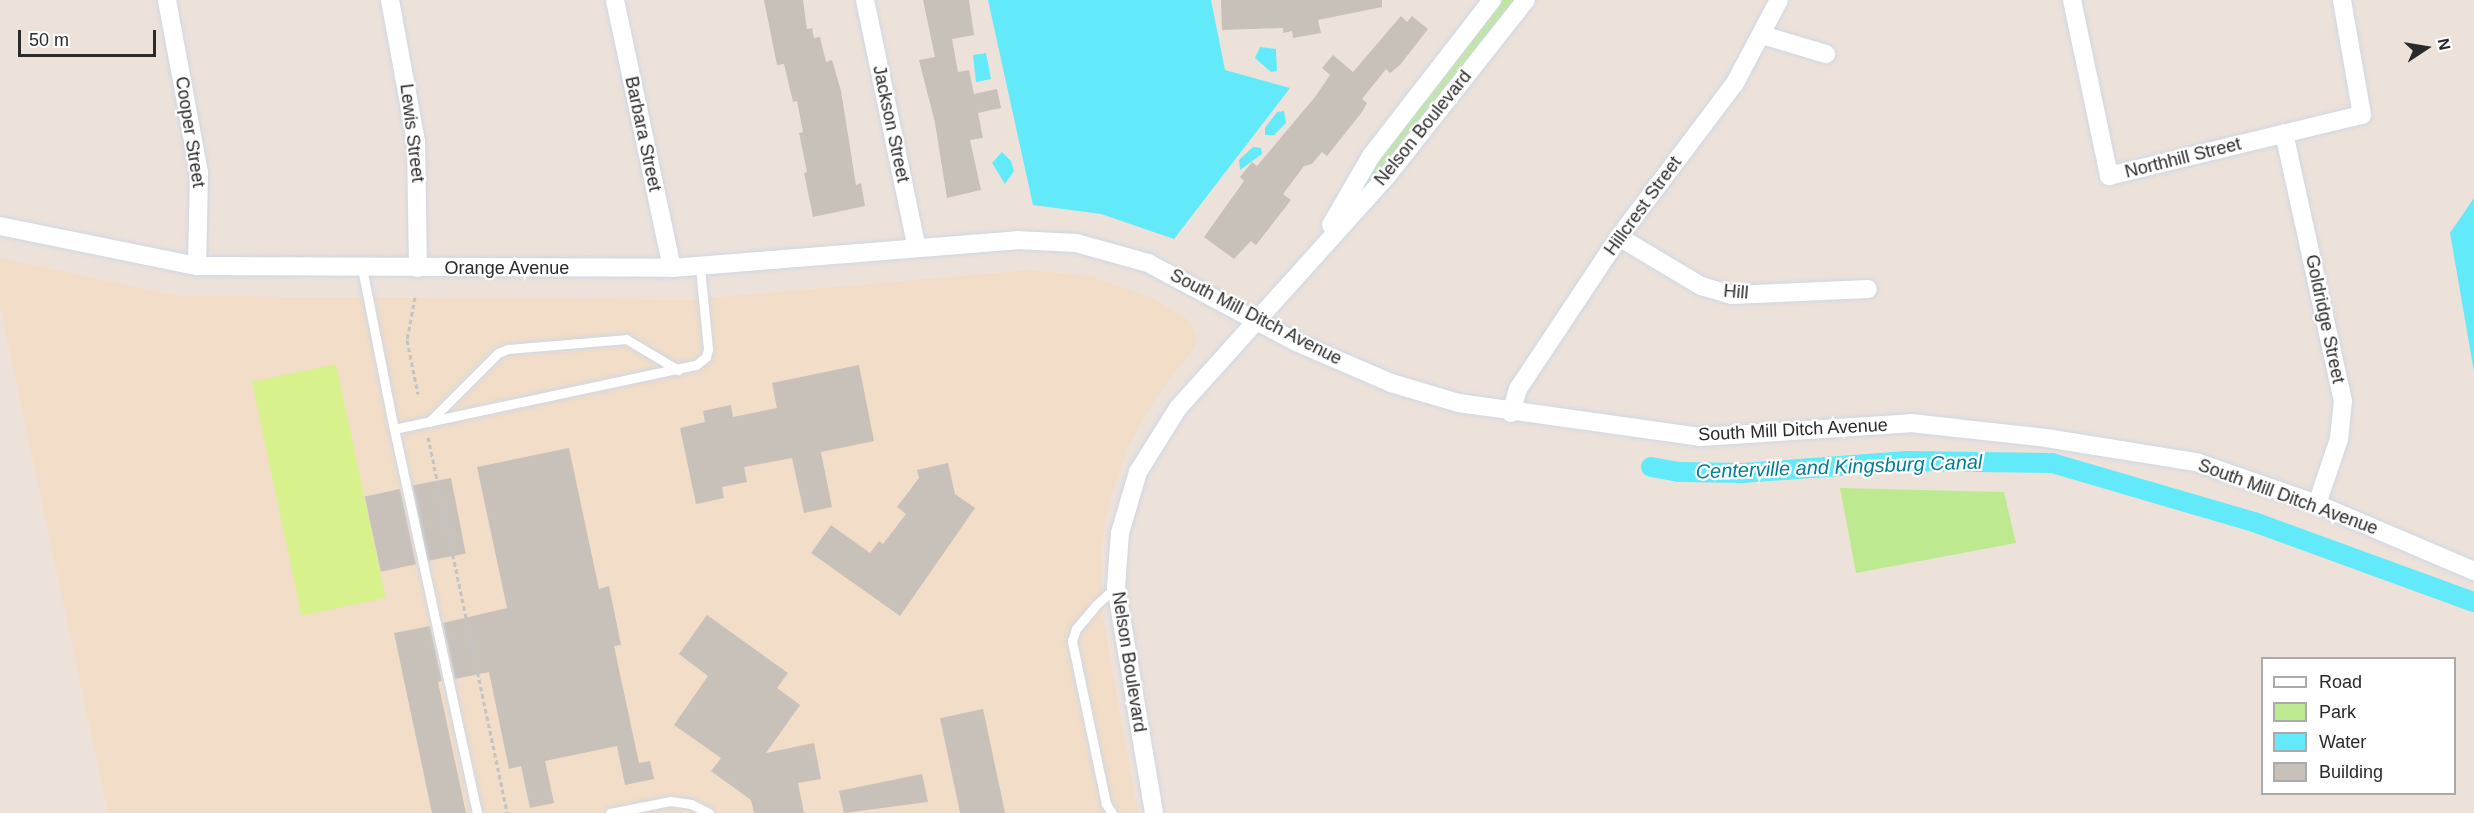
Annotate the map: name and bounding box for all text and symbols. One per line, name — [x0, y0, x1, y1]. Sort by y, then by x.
scale bar — [21, 18, 159, 56]
north arrow — [2396, 18, 2456, 78]
text: 50 m — [29, 30, 69, 50]
text: N — [2435, 37, 2454, 52]
street label: Jackson Street — [868, 64, 914, 184]
street label: Nelson Boulevard — [1370, 66, 1476, 190]
street label: Cooper Street — [171, 75, 209, 189]
street label: Barbara Street — [620, 75, 666, 193]
street label: Lewis Street — [395, 83, 429, 183]
street label: Northhill Street — [2123, 133, 2243, 183]
street label: Hillcrest Street — [1600, 152, 1686, 260]
street label: Goldridge Street — [2301, 253, 2349, 385]
street label: Orange Avenue — [444, 257, 570, 279]
street label: South Mill Ditch Avenue — [1166, 264, 1346, 370]
street label: Hill — [1723, 280, 1749, 304]
street label: South Mill Ditch Avenue — [1697, 414, 1889, 446]
water label: Centerville and Kingsburg Canal — [1695, 450, 1983, 484]
street label: South Mill Ditch Avenue — [2195, 454, 2381, 540]
street label: Nelson Boulevard — [1107, 590, 1151, 734]
legend — [2261, 657, 2456, 795]
text: Road — [2319, 672, 2362, 692]
text: Park — [2319, 702, 2356, 722]
text: Water — [2319, 732, 2366, 752]
text: Building — [2319, 762, 2383, 782]

